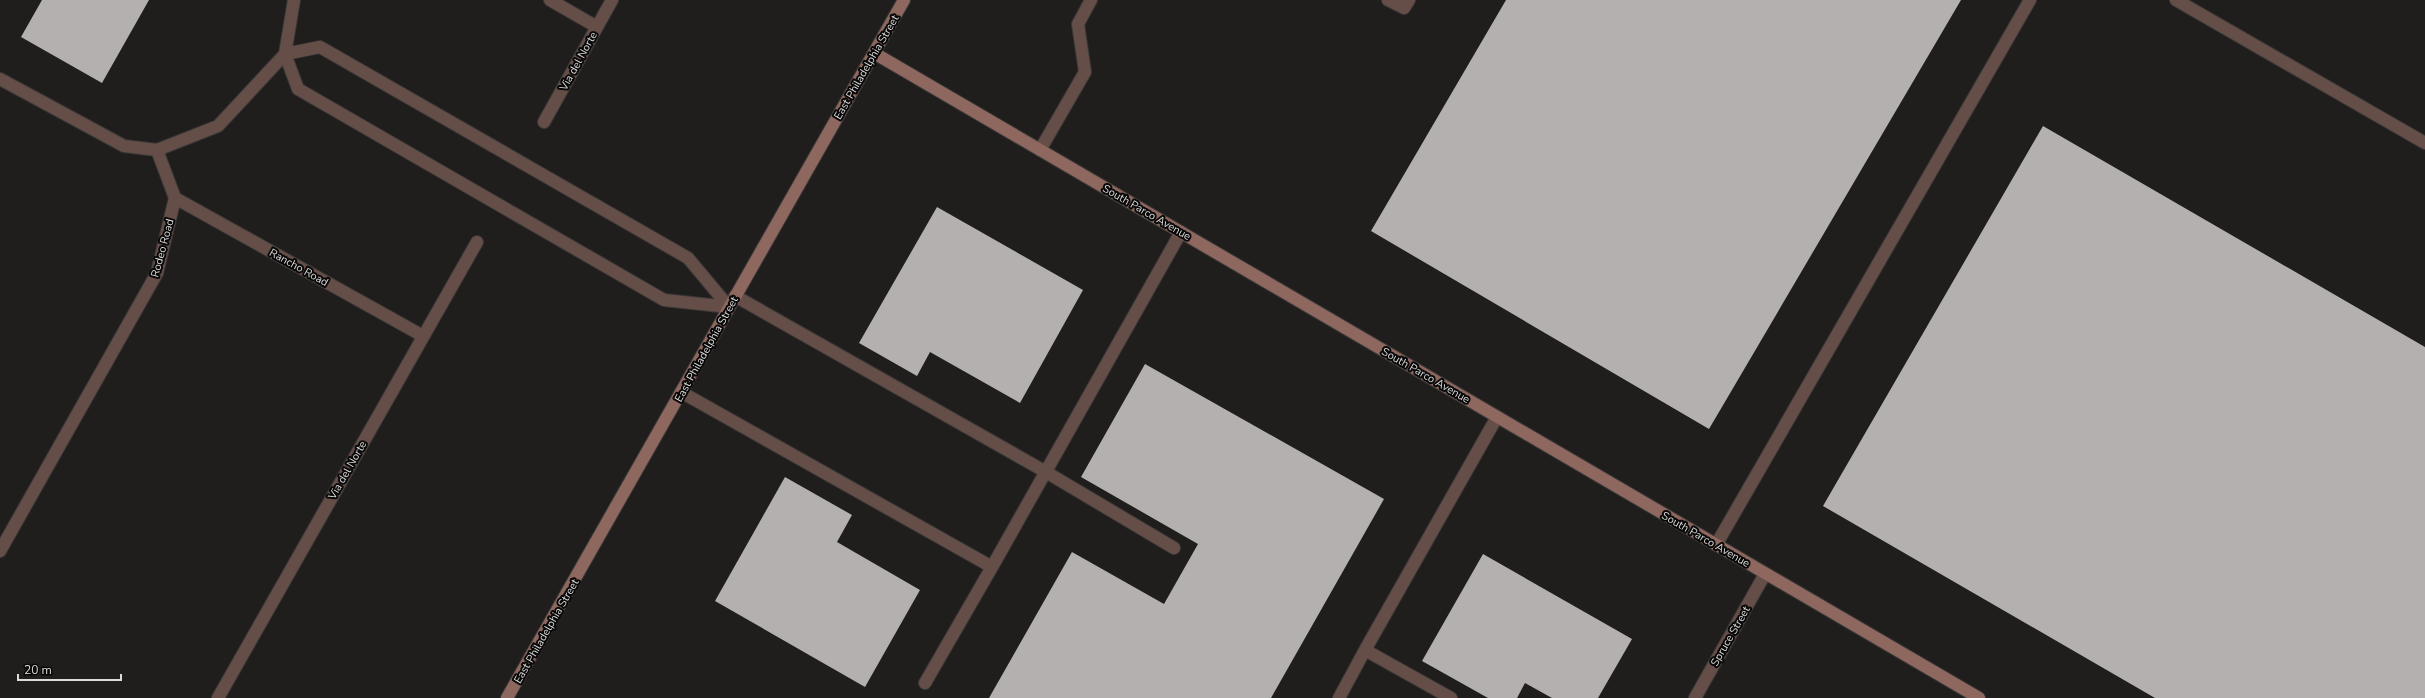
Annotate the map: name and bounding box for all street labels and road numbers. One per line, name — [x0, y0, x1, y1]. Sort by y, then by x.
street label: East Philadelphia Street — [830, 12, 903, 122]
street label: Via del Norte — [556, 29, 601, 94]
street label: South Parco Avenue — [1100, 181, 1194, 244]
street label: Rodeo Road — [147, 217, 178, 279]
street label: Rancho Road — [267, 245, 331, 290]
street label: East Philadelphia Street — [671, 294, 742, 405]
street label: South Parco Avenue — [1379, 344, 1473, 407]
street label: Via del Norte — [324, 438, 370, 503]
street label: South Parco Avenue — [1659, 508, 1753, 571]
street label: East Philadelphia Street — [510, 576, 583, 686]
street label: Spruce Street — [1707, 603, 1754, 669]

